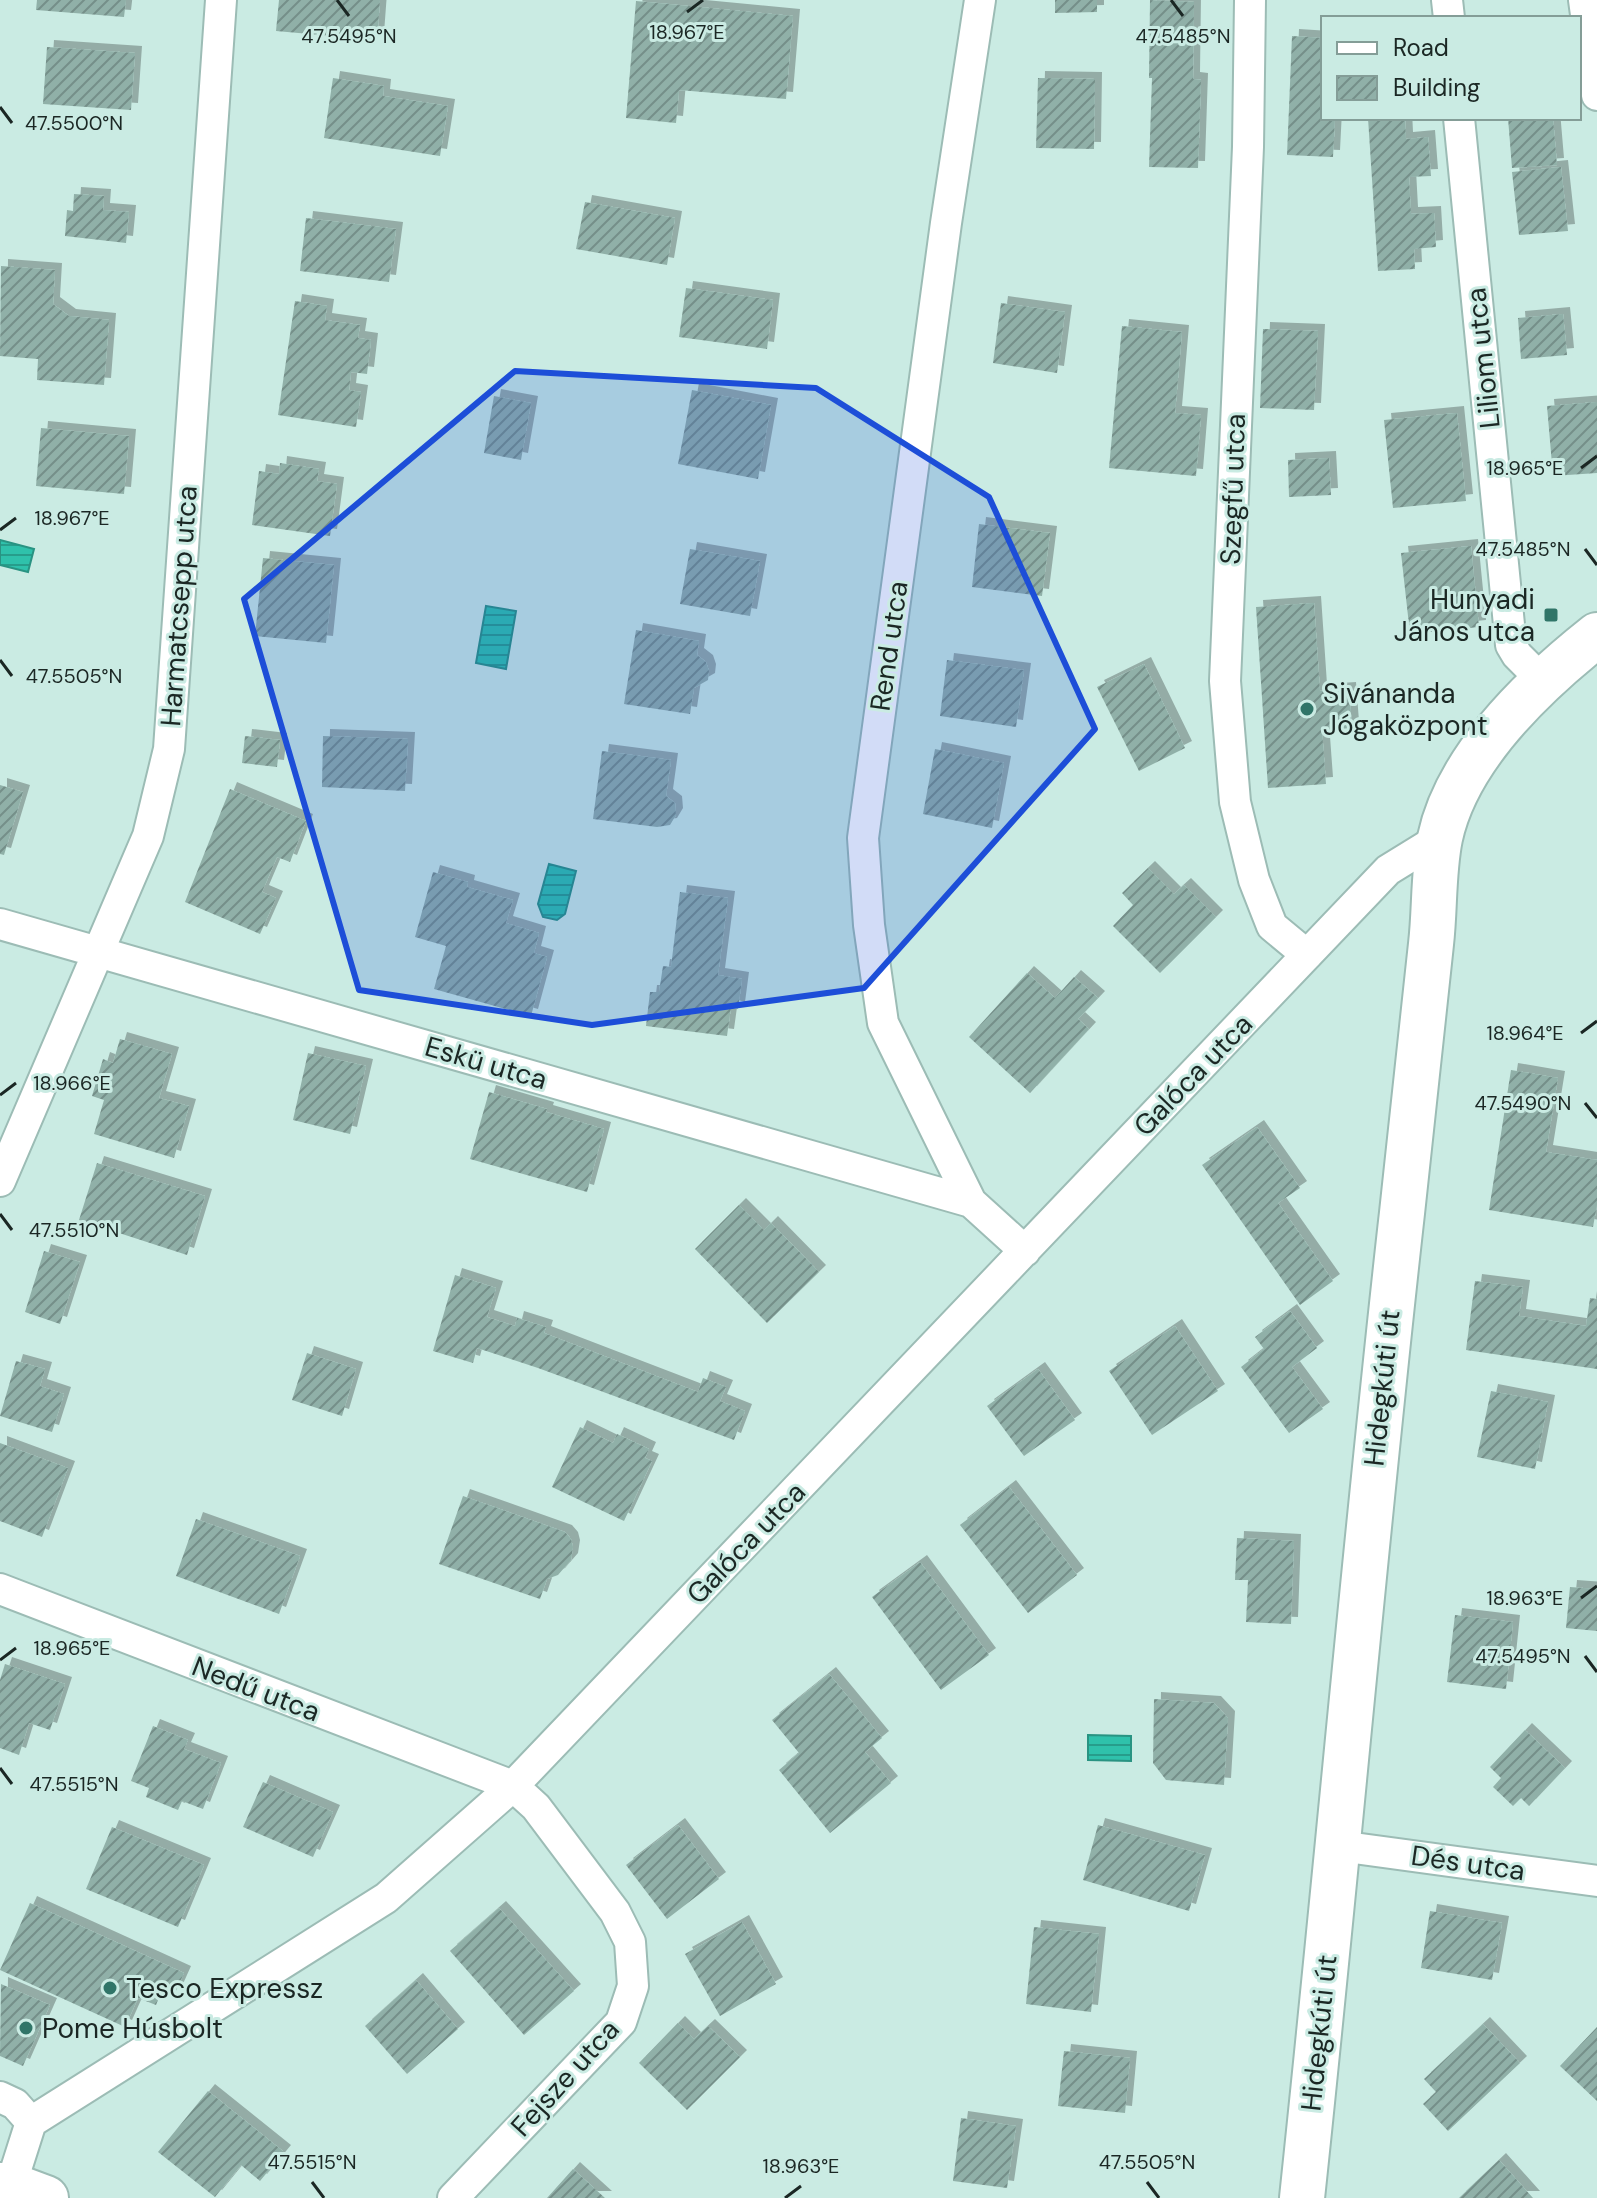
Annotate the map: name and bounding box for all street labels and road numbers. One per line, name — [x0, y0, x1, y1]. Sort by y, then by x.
street label: Liliom utca — [1457, 286, 1509, 430]
street label: Szegfű utca — [1212, 413, 1254, 565]
street label: Harmatcsepp utca — [152, 484, 206, 728]
street label: Rend utca — [862, 579, 916, 713]
street label: Galóca utca — [1126, 1006, 1260, 1144]
street label: Eskü utca — [421, 1028, 551, 1098]
street label: Hidegkúti út — [1355, 1308, 1409, 1468]
street label: Galóca utca — [679, 1474, 813, 1612]
street label: Nedű utca — [187, 1648, 325, 1730]
street label: Dés utca — [1409, 1837, 1527, 1889]
street label: Hidegkúti út — [1292, 1953, 1346, 2113]
street label: Fejsze utca — [503, 2012, 627, 2144]

